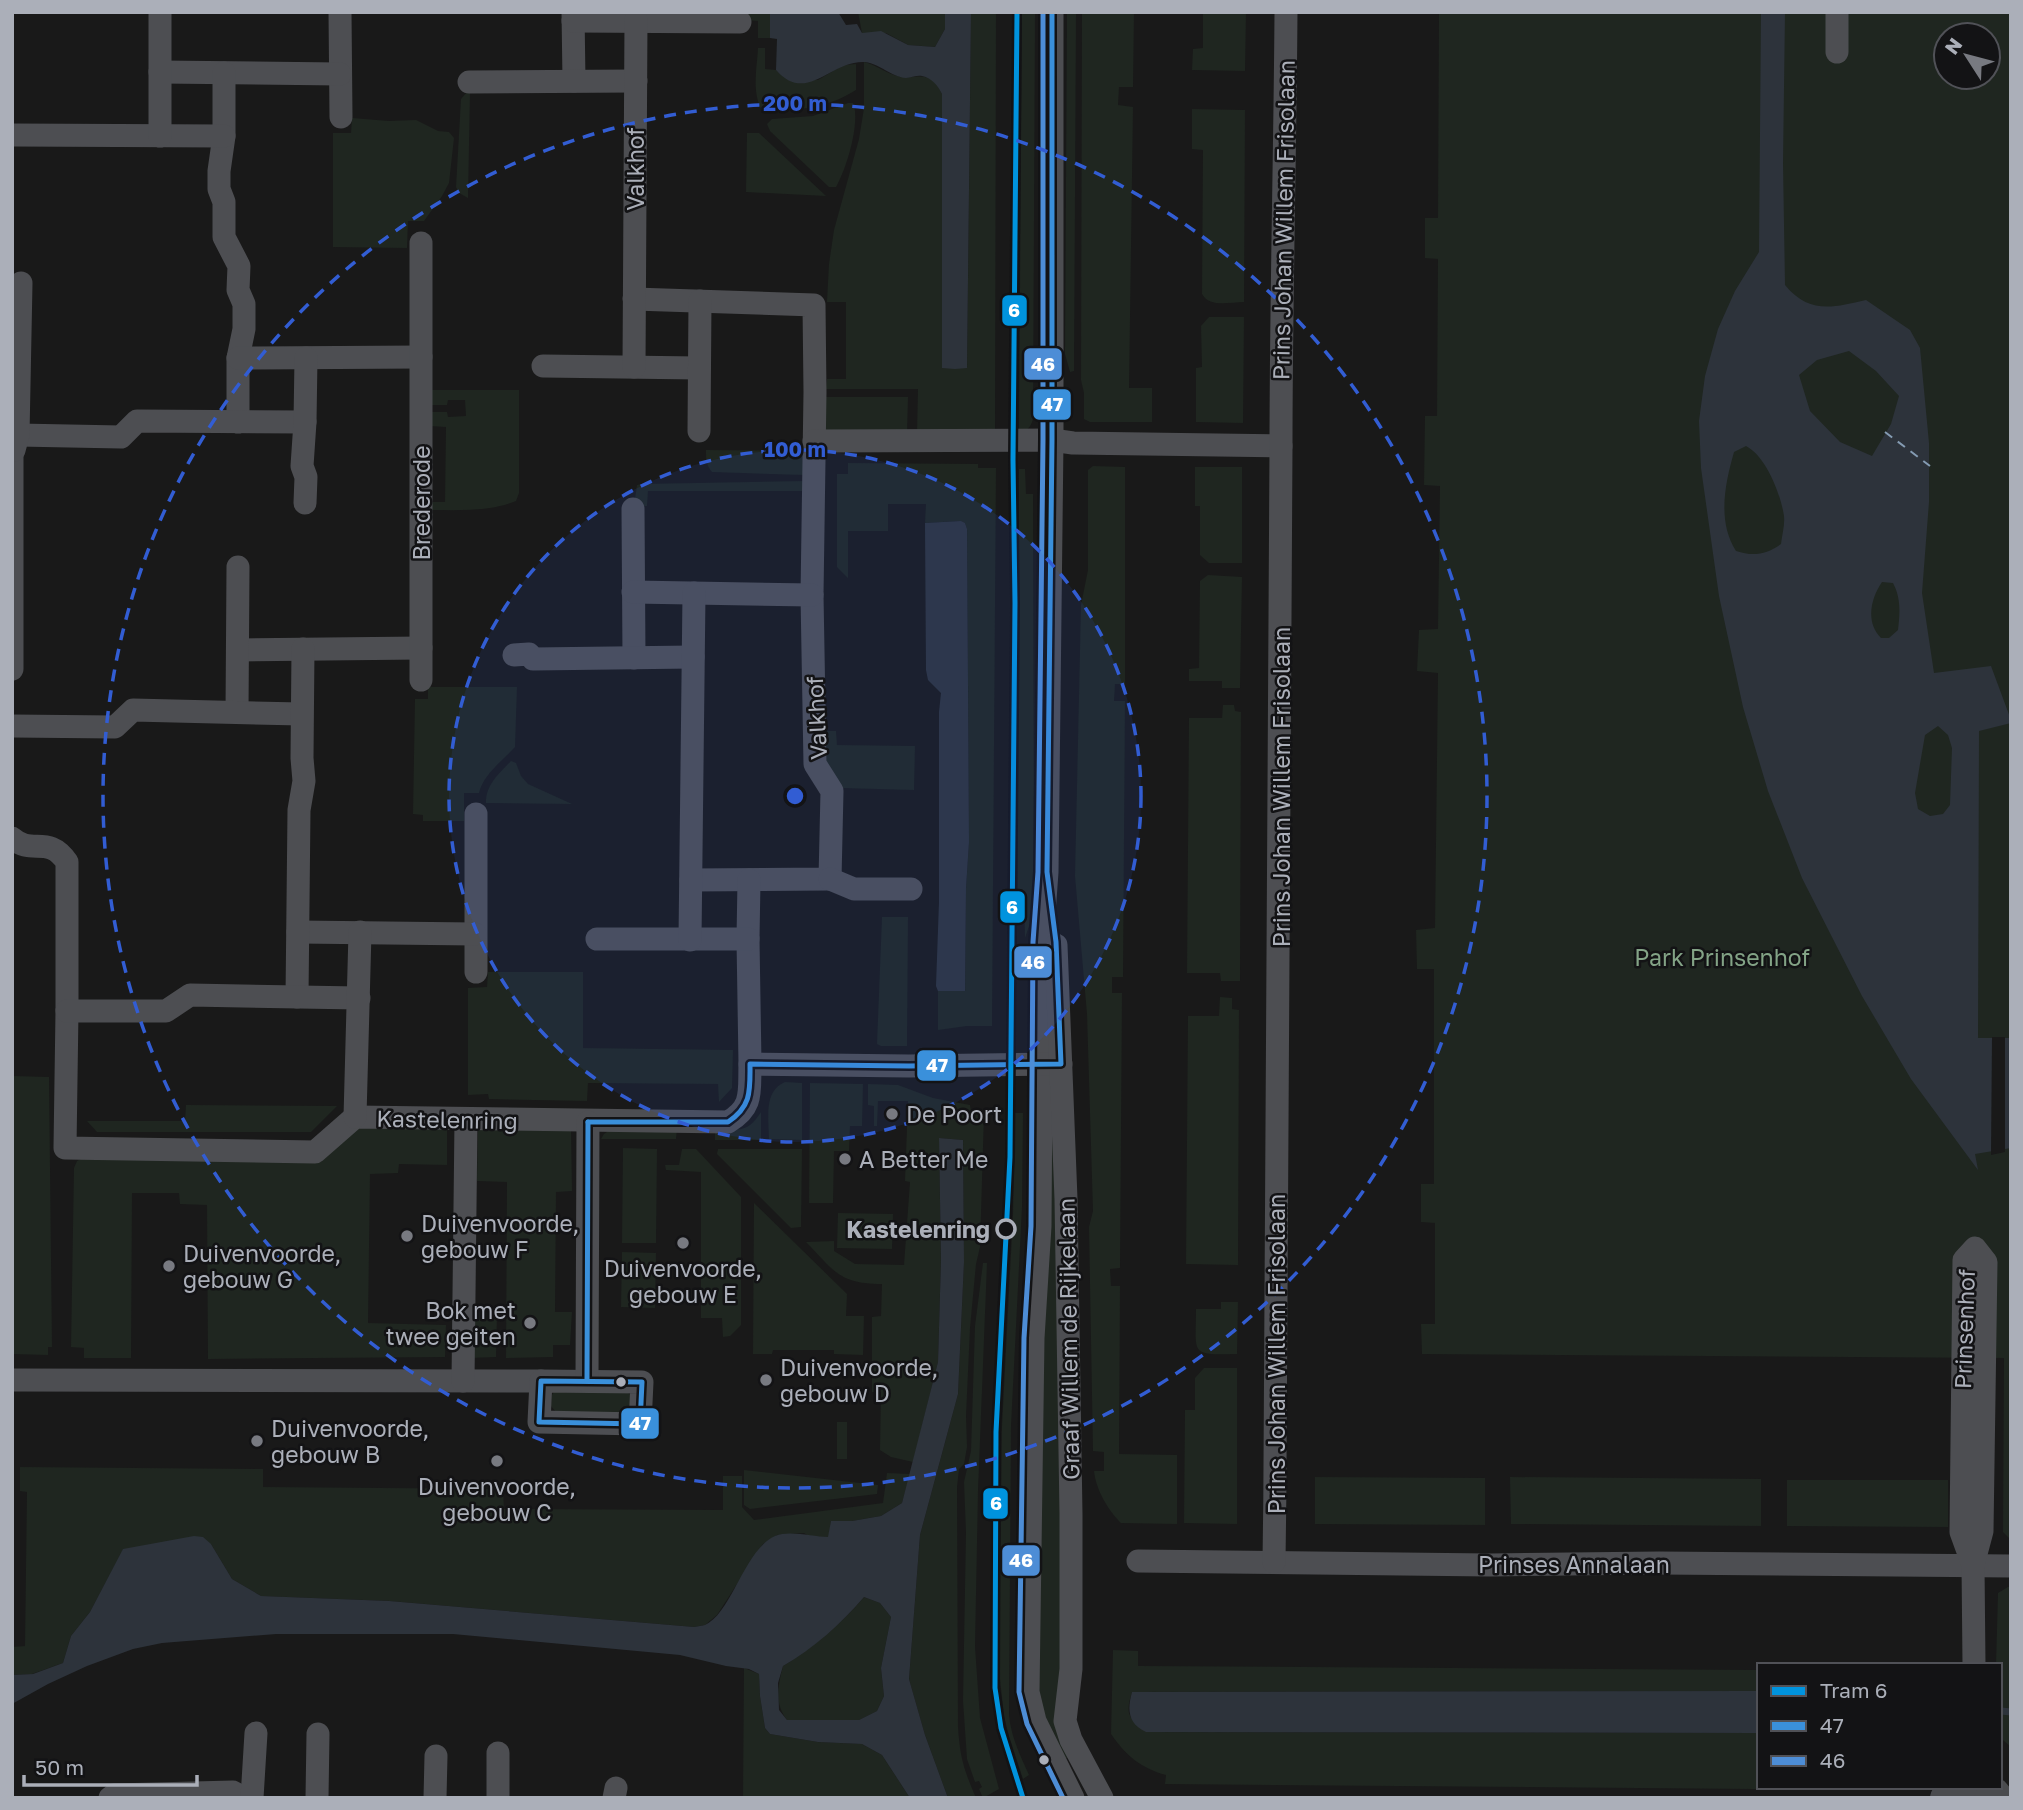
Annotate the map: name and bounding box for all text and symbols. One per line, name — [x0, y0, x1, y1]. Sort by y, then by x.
north arrow — [1932, 21, 2002, 91]
text: N — [1939, 33, 1966, 58]
street label: Prins Johan Willem Frisolaan — [1266, 60, 1300, 380]
text: 200 m — [763, 90, 827, 116]
street label: Valkhof — [621, 127, 649, 211]
line badge: 6 — [1001, 294, 1028, 327]
text: 6 — [1008, 298, 1020, 321]
line badge: 46 — [1023, 347, 1063, 381]
text: 46 — [1031, 352, 1055, 375]
line badge: 47 — [1032, 388, 1072, 421]
text: 47 — [1041, 392, 1063, 415]
text: 100 m — [764, 436, 826, 462]
street label: Brederode — [407, 445, 435, 561]
street label: Prins Johan Willem Frisolaan — [1267, 627, 1295, 947]
street label: Valkhof — [800, 676, 832, 760]
centre of rings — [783, 784, 807, 808]
line badge: 6 — [999, 890, 1026, 924]
text: 6 — [1006, 895, 1018, 918]
park label: Park Prinsenhof — [1634, 943, 1810, 971]
line badge: 46 — [1013, 945, 1053, 979]
text: 46 — [1021, 950, 1045, 973]
line badge: 47 — [916, 1049, 957, 1082]
text: 47 — [926, 1053, 948, 1076]
place label: De Poort — [906, 1100, 1002, 1128]
street label: Kastelenring — [376, 1104, 518, 1134]
marker: De Poort — [884, 1106, 900, 1122]
place label: A Better Me — [859, 1145, 988, 1173]
marker: A Better Me — [837, 1151, 853, 1167]
street label: Prins Johan Willem Frisolaan — [1262, 1194, 1290, 1514]
street label: Graaf Willem de Rijkelaan — [1052, 1198, 1084, 1480]
place label: Duivenvoorde, gebouw F — [421, 1209, 579, 1263]
place label: Kastelenring — [846, 1215, 990, 1243]
marker: Kastelenring — [996, 1219, 1016, 1239]
marker: Duivenvoorde, gebouw F — [399, 1228, 415, 1244]
marker: Duivenvoorde, gebouw E — [675, 1235, 691, 1251]
place label: Duivenvoorde, gebouw G — [183, 1239, 341, 1293]
place label: Duivenvoorde, gebouw E — [604, 1254, 762, 1308]
marker: Duivenvoorde, gebouw G — [161, 1258, 177, 1274]
street label: Prinsenhof — [1948, 1268, 1980, 1390]
place label: Bok met twee geiten — [385, 1296, 516, 1350]
marker: Bok met twee geiten — [522, 1315, 538, 1331]
place label: Duivenvoorde, gebouw D — [780, 1353, 938, 1407]
marker: Duivenvoorde, gebouw D — [758, 1372, 774, 1388]
unlabelled marker — [614, 1375, 628, 1389]
line badge: 47 — [620, 1407, 660, 1440]
text: 47 — [629, 1411, 651, 1434]
place label: Duivenvoorde, gebouw B — [271, 1414, 429, 1468]
marker: Duivenvoorde, gebouw B — [249, 1433, 265, 1449]
marker: Duivenvoorde, gebouw C — [489, 1453, 505, 1469]
place label: Duivenvoorde, gebouw C — [418, 1472, 576, 1526]
line badge: 6 — [982, 1487, 1009, 1520]
text: 6 — [990, 1491, 1002, 1514]
line badge: 46 — [1001, 1544, 1041, 1577]
text: 46 — [1009, 1548, 1033, 1571]
street label: Prinses Annalaan — [1478, 1550, 1670, 1578]
legend — [1757, 1663, 2002, 1789]
text: Tram 6 — [1820, 1677, 1888, 1703]
text: 47 — [1820, 1712, 1844, 1738]
scale bar — [24, 1744, 198, 1788]
text: 46 — [1820, 1747, 1846, 1773]
unlabelled marker — [1037, 1753, 1051, 1767]
text: 50 m — [35, 1754, 84, 1780]

